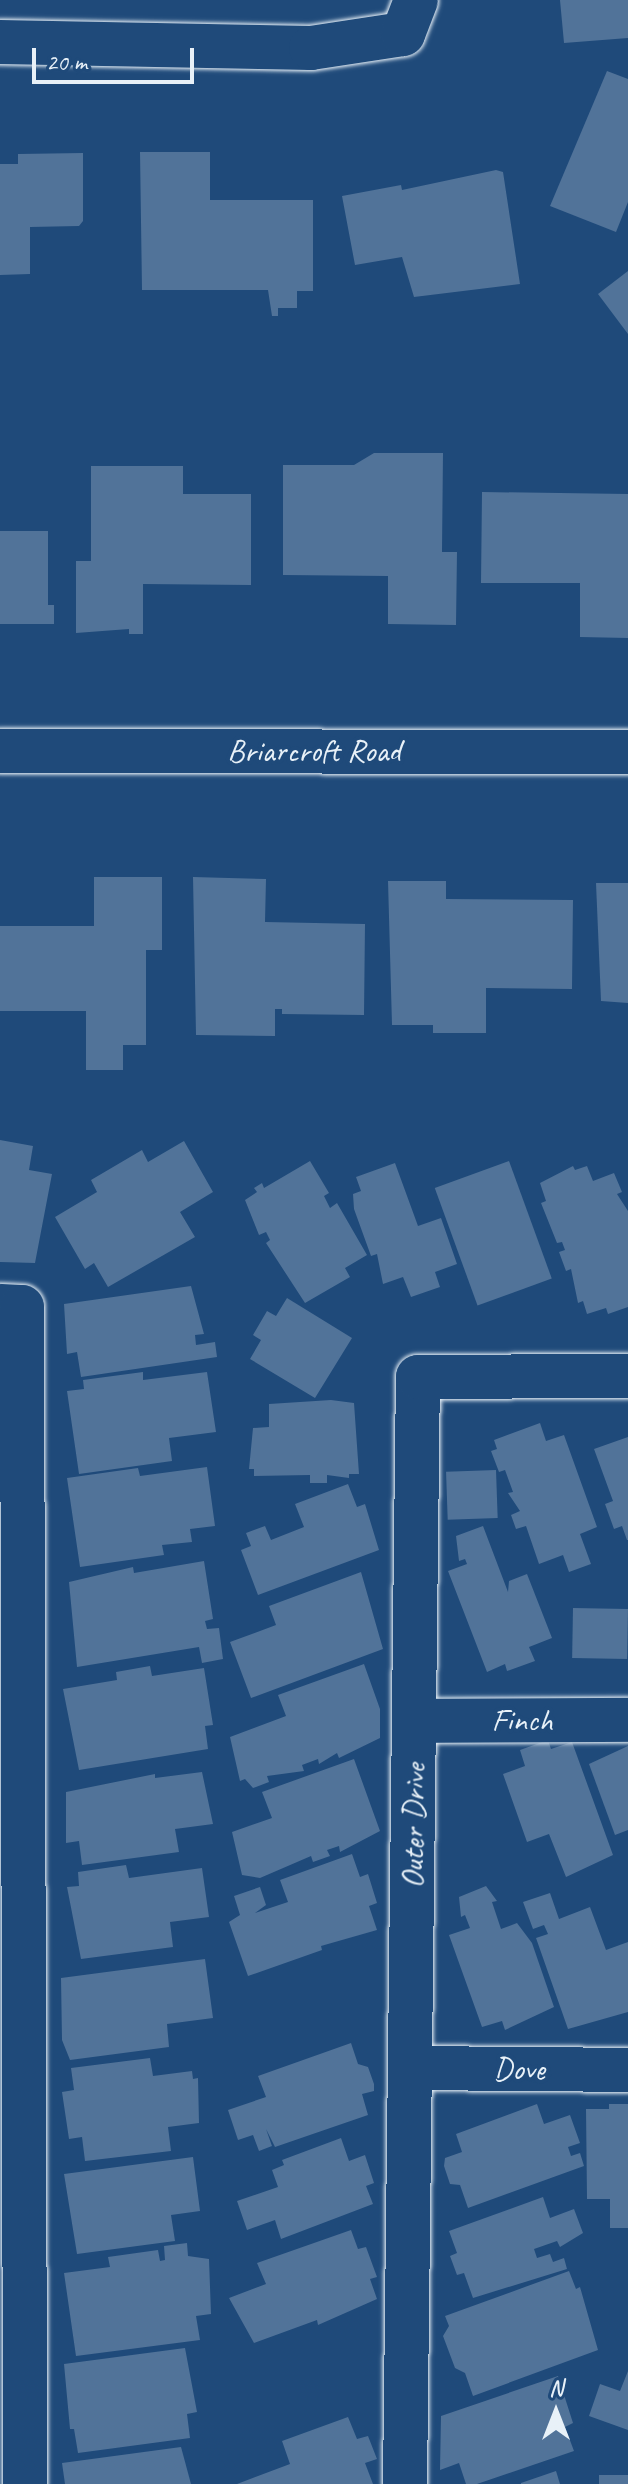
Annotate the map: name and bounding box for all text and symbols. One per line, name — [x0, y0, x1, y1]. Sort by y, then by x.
scale bar — [36, 32, 198, 82]
text: 20 m — [46, 47, 87, 77]
street label: Briarcroft Road — [227, 732, 401, 770]
street label: Finch — [492, 1701, 552, 1739]
street label: Outer Drive — [394, 1763, 434, 1889]
street label: Dove — [493, 2050, 545, 2088]
north arrow — [516, 2372, 596, 2452]
text: N — [549, 2374, 563, 2402]

